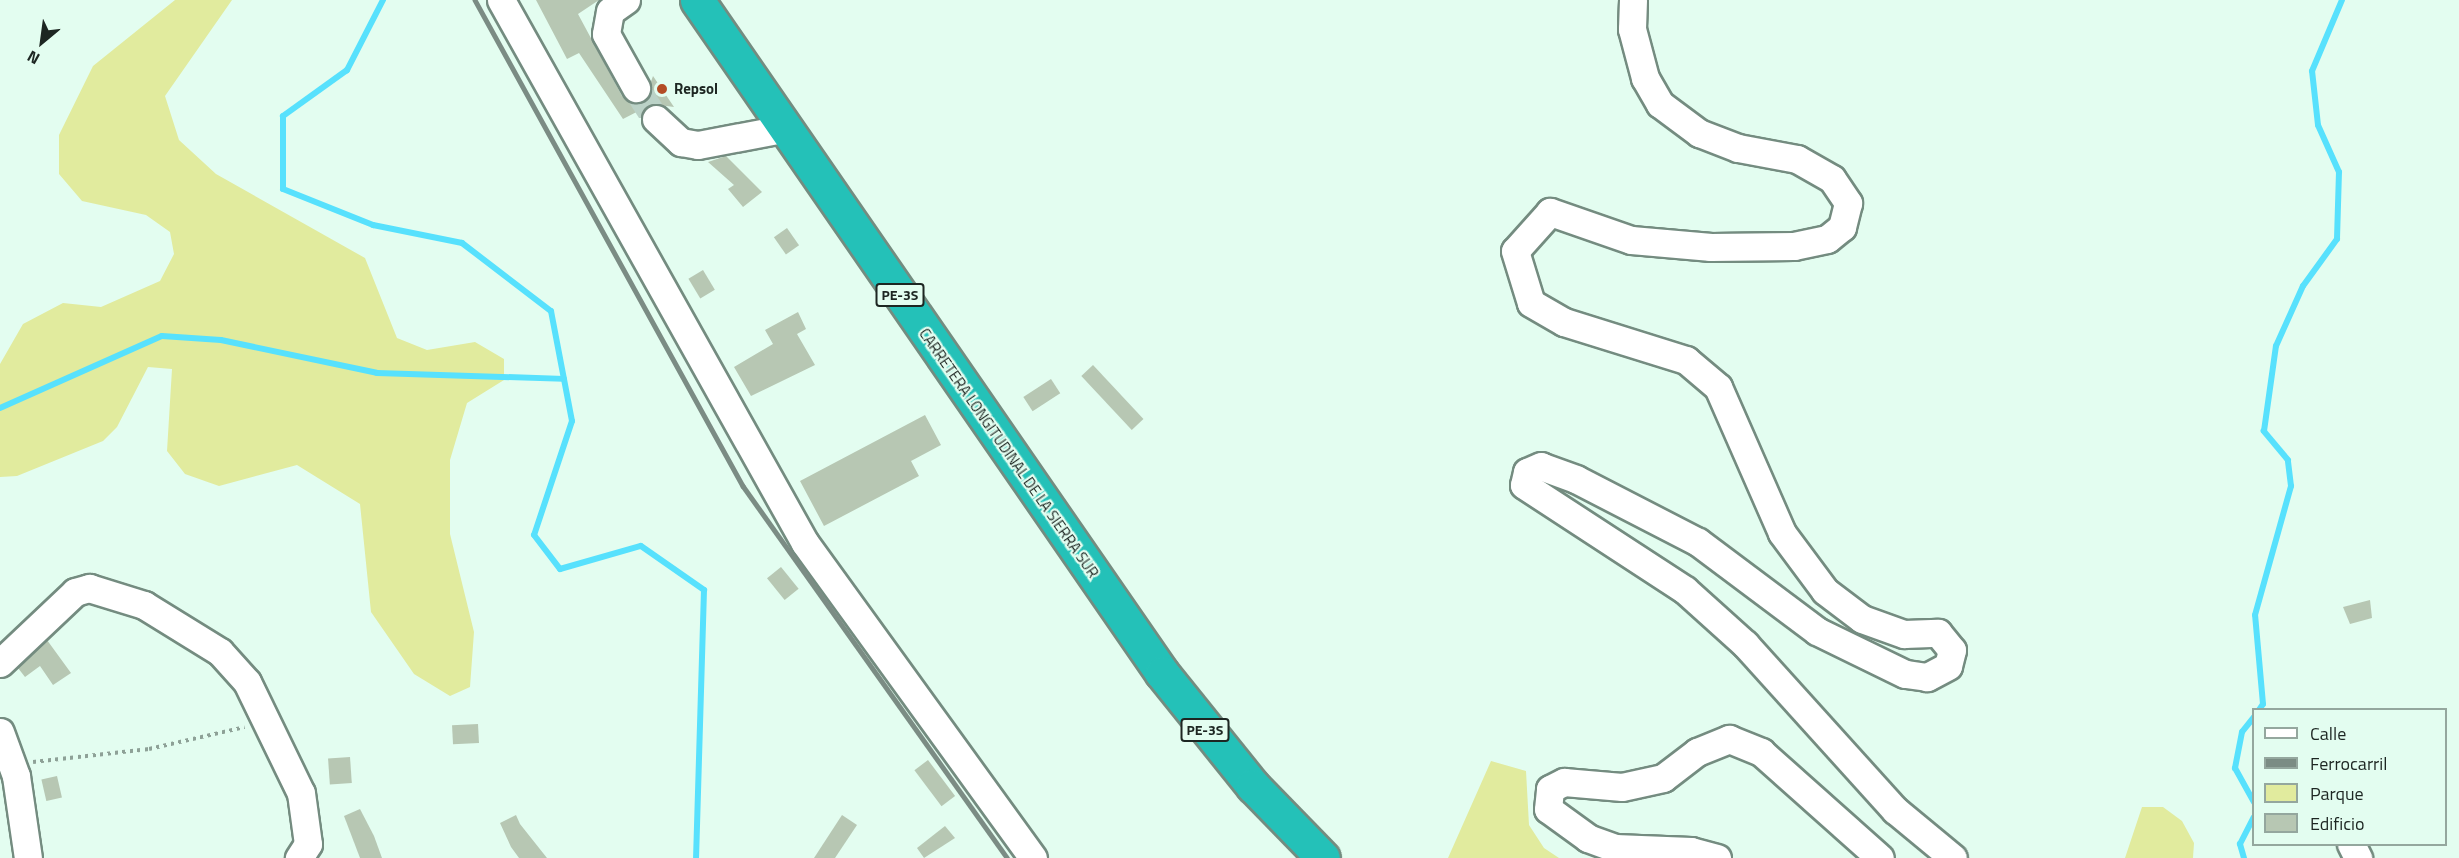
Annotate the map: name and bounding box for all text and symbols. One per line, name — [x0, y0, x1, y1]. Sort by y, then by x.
north arrow — [12, 12, 72, 72]
text: N — [23, 45, 44, 71]
place label: Repsol — [674, 80, 718, 98]
marker: Repsol — [655, 82, 669, 96]
road number: PE-3S — [874, 284, 926, 306]
street label: CARRETERA LONGITUDINAL DE LA SIERRA SUR — [916, 325, 1102, 581]
legend — [2252, 708, 2447, 846]
road number: PE-3S — [1180, 719, 1230, 741]
text: Calle — [2310, 720, 2346, 747]
text: Ferrocarril — [2310, 750, 2387, 777]
text: Parque — [2310, 780, 2364, 807]
text: Edificio — [2310, 810, 2364, 837]

